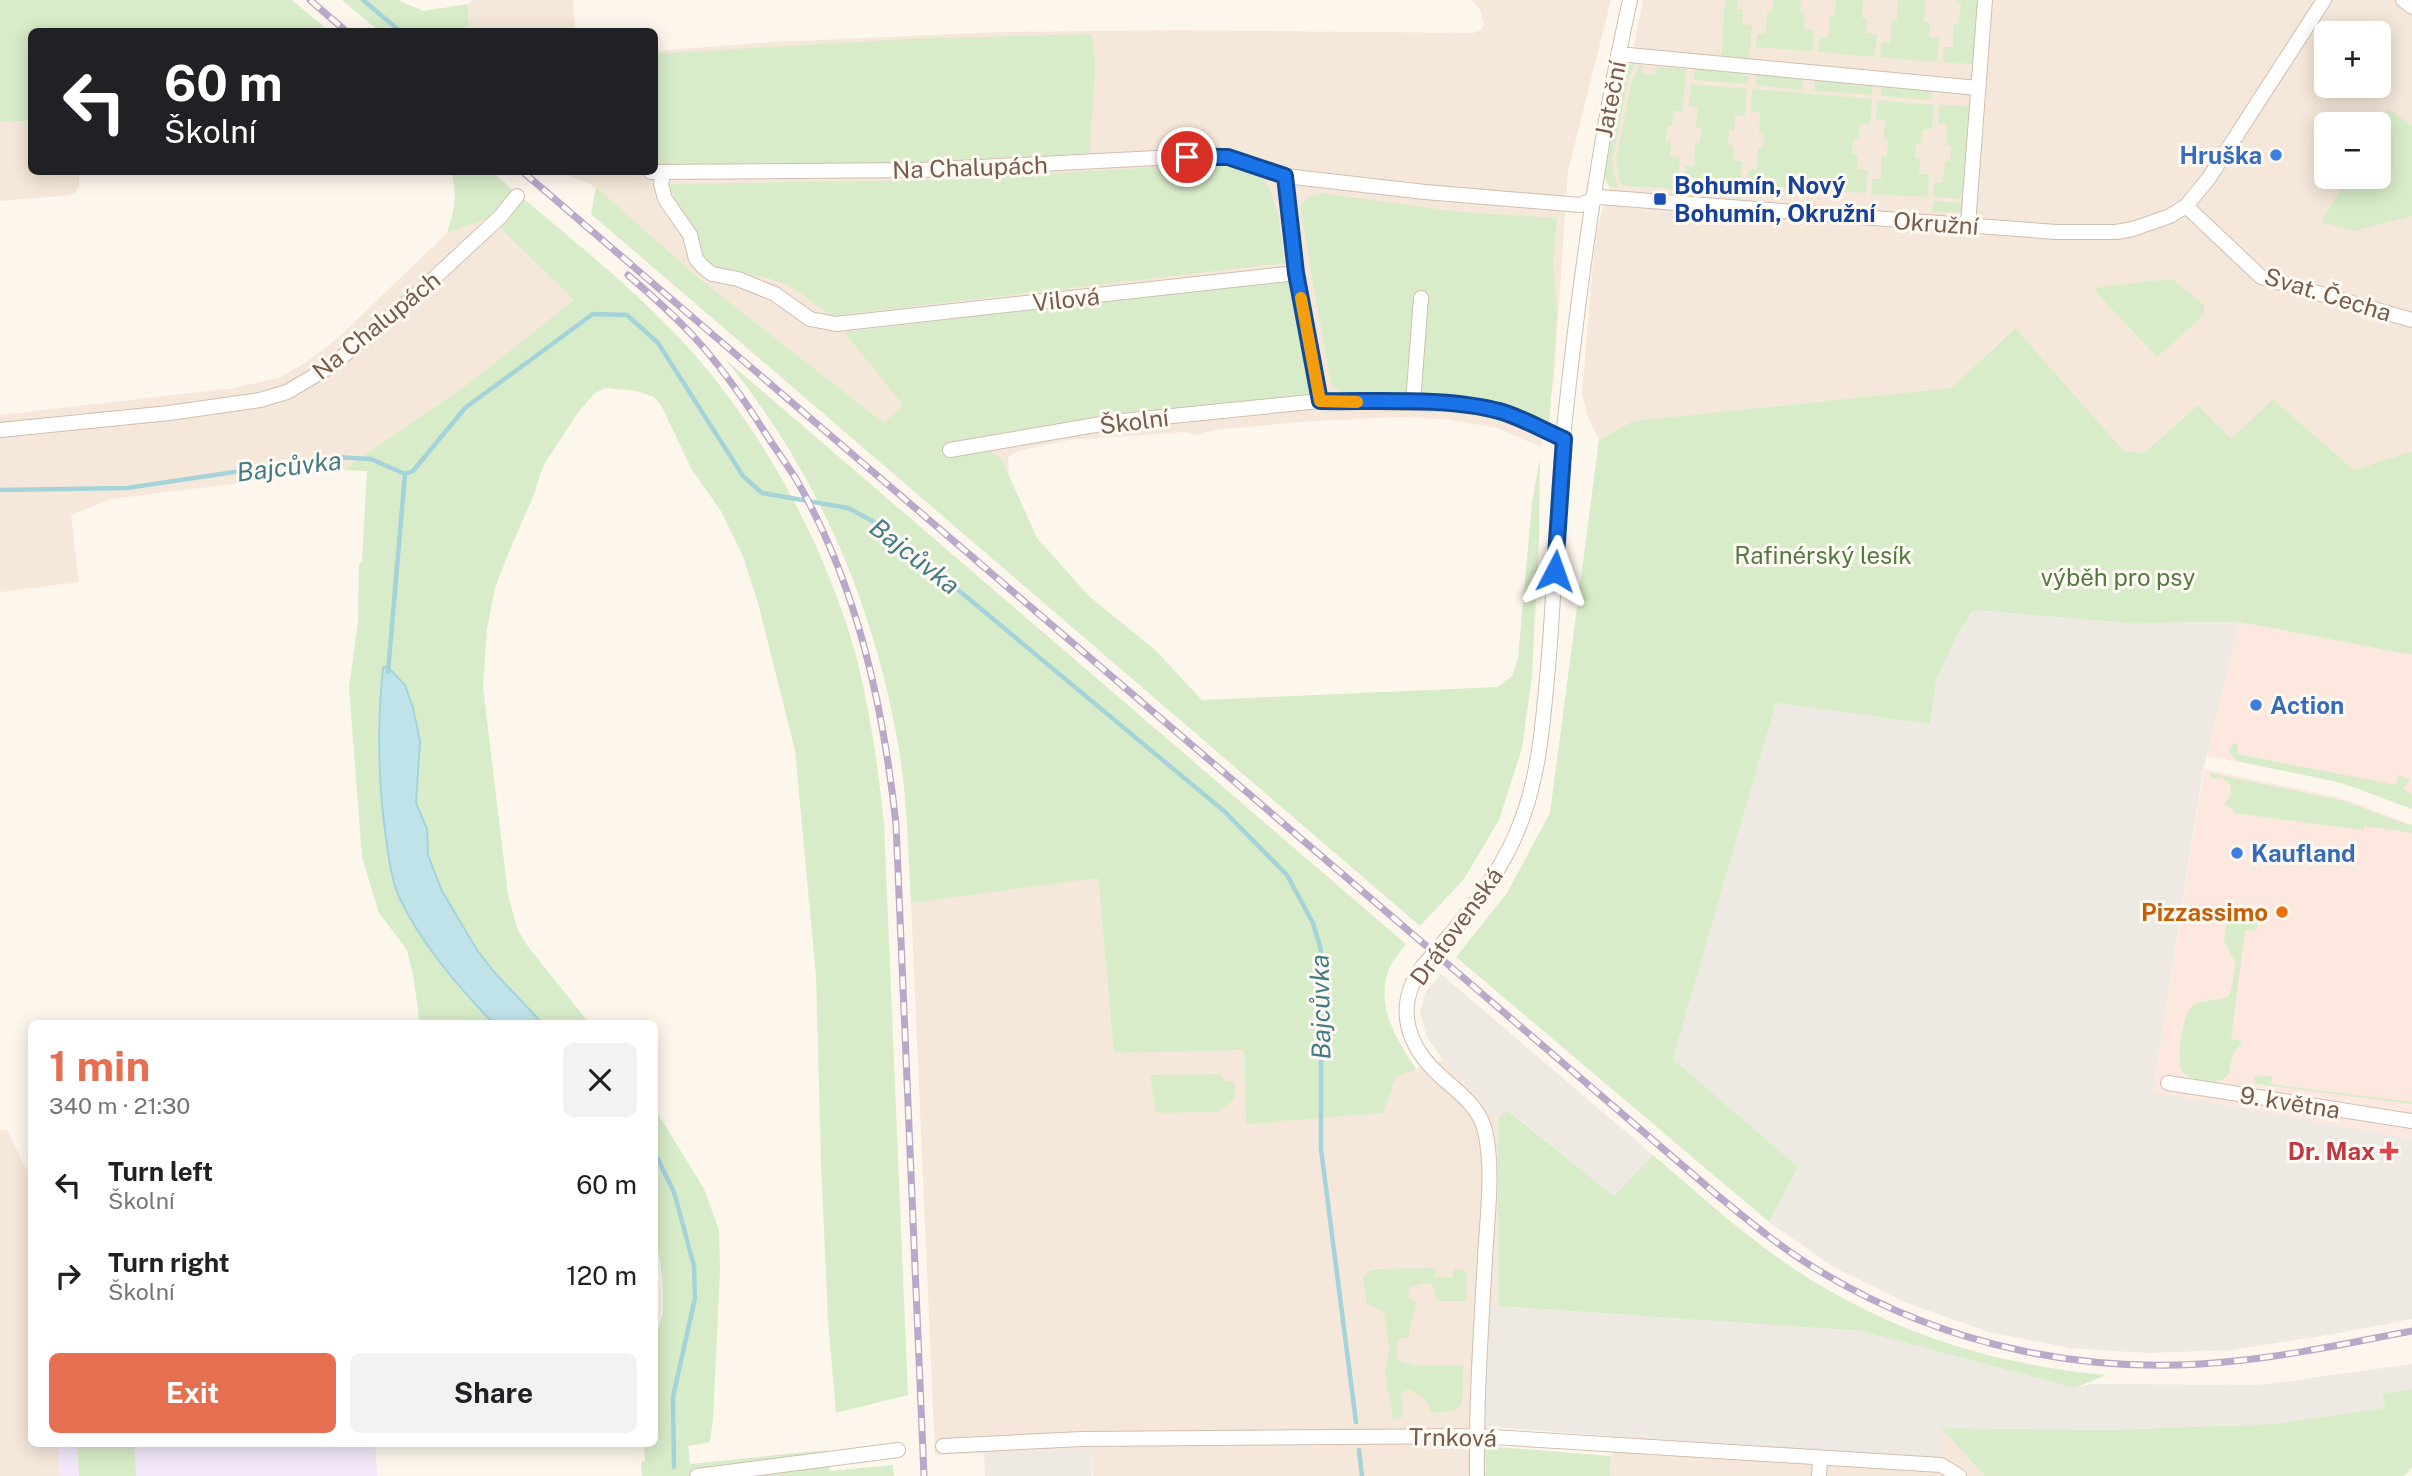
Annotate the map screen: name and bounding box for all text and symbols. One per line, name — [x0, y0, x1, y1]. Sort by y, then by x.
map controls — [2314, 21, 2391, 189]
button: + — [2314, 21, 2391, 98]
text: 60 m — [164, 54, 283, 112]
icon: left — [49, 56, 140, 147]
street label: Jateční — [1589, 57, 1631, 140]
button: − — [2314, 112, 2391, 189]
text: Školní — [164, 113, 257, 150]
pin — [1157, 127, 1217, 187]
icon: arrive — [1168, 138, 1206, 176]
place label: Hruška — [2180, 141, 2262, 169]
marker: Hruška — [2268, 147, 2284, 163]
street label: Na Chalupách — [892, 150, 1048, 184]
place label: Bohumín, Nový Bohumín, Okružní — [1674, 171, 1876, 227]
marker: Bohumín, Nový Bohumín, Okružní — [1652, 191, 1668, 207]
street label: Okružní — [1892, 206, 1981, 240]
street label: Svat. Čecha — [2261, 261, 2395, 327]
street label: Na Chalupách — [307, 265, 445, 385]
street label: Vilová — [1031, 282, 1101, 316]
street label: Školní — [1098, 403, 1171, 439]
water label: Bajcůvka — [235, 444, 343, 488]
water label: Bajcůvka — [864, 511, 966, 601]
position arrow — [1518, 534, 1592, 608]
park label: Rafinérský lesík — [1734, 541, 1912, 569]
park label: výběh pro psy — [2041, 563, 2195, 591]
place label: Action — [2270, 691, 2344, 719]
marker: Action — [2248, 697, 2264, 713]
place label: Kaufland — [2251, 839, 2356, 867]
marker: Kaufland — [2229, 845, 2245, 861]
street label: Drátovenská — [1404, 862, 1508, 990]
place label: Pizzassimo — [2141, 898, 2268, 926]
marker: Pizzassimo — [2274, 904, 2290, 920]
water label: Bajcůvka — [1304, 954, 1336, 1060]
text: 1 min — [49, 1041, 150, 1090]
button: close — [563, 1043, 637, 1117]
street label: 9. května — [2238, 1080, 2342, 1124]
text: 340 m · 21:30 — [49, 1092, 190, 1119]
place label: Dr. Max — [2288, 1137, 2375, 1165]
marker: Dr. Max — [2381, 1143, 2397, 1159]
text: Turn left — [108, 1156, 213, 1187]
icon: left — [49, 1166, 87, 1204]
text: 60 m — [576, 1169, 637, 1200]
text: Školní — [108, 1187, 174, 1214]
text: Turn right — [108, 1247, 230, 1278]
icon: right — [49, 1257, 87, 1295]
text: 120 m — [566, 1260, 637, 1291]
text: Školní — [108, 1278, 174, 1305]
button: Exit — [49, 1353, 336, 1433]
button: Share — [350, 1353, 637, 1433]
street label: Trnková — [1409, 1422, 1497, 1452]

